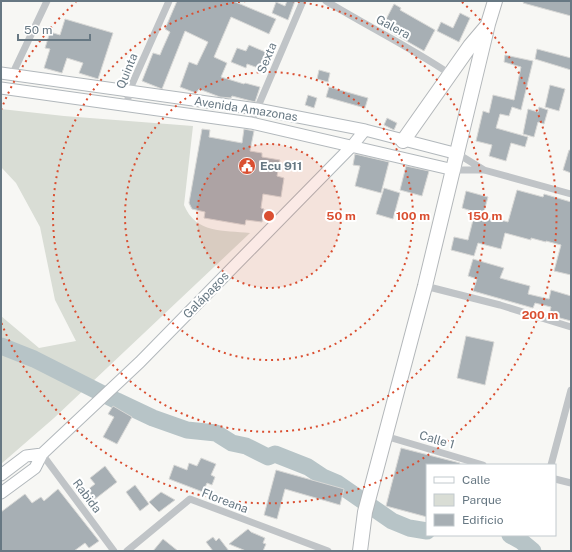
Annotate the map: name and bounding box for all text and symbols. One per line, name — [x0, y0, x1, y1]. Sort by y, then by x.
street label: Galera — [374, 12, 412, 42]
scale bar — [18, 16, 90, 42]
text: 50 m — [24, 23, 52, 37]
street label: Sexta — [254, 40, 280, 76]
street label: Quinta — [114, 51, 140, 91]
street label: Avenida Amazonas — [193, 94, 299, 124]
public building icon: Ecu 911 — [237, 156, 257, 176]
place label: Ecu 911 — [260, 159, 302, 173]
centre of rings — [262, 209, 276, 223]
text: 50 m — [326, 209, 356, 223]
text: 100 m — [396, 209, 430, 223]
text: 150 m — [468, 209, 502, 223]
street label: Galápagos — [180, 269, 232, 321]
text: 200 m — [522, 308, 558, 322]
street label: Calle 1 — [418, 428, 456, 452]
legend — [426, 464, 556, 536]
text: Calle — [462, 473, 491, 487]
street label: Rabida — [70, 476, 104, 516]
street label: Floreana — [200, 486, 250, 516]
text: Parque — [462, 493, 502, 507]
text: Edificio — [462, 513, 504, 527]

